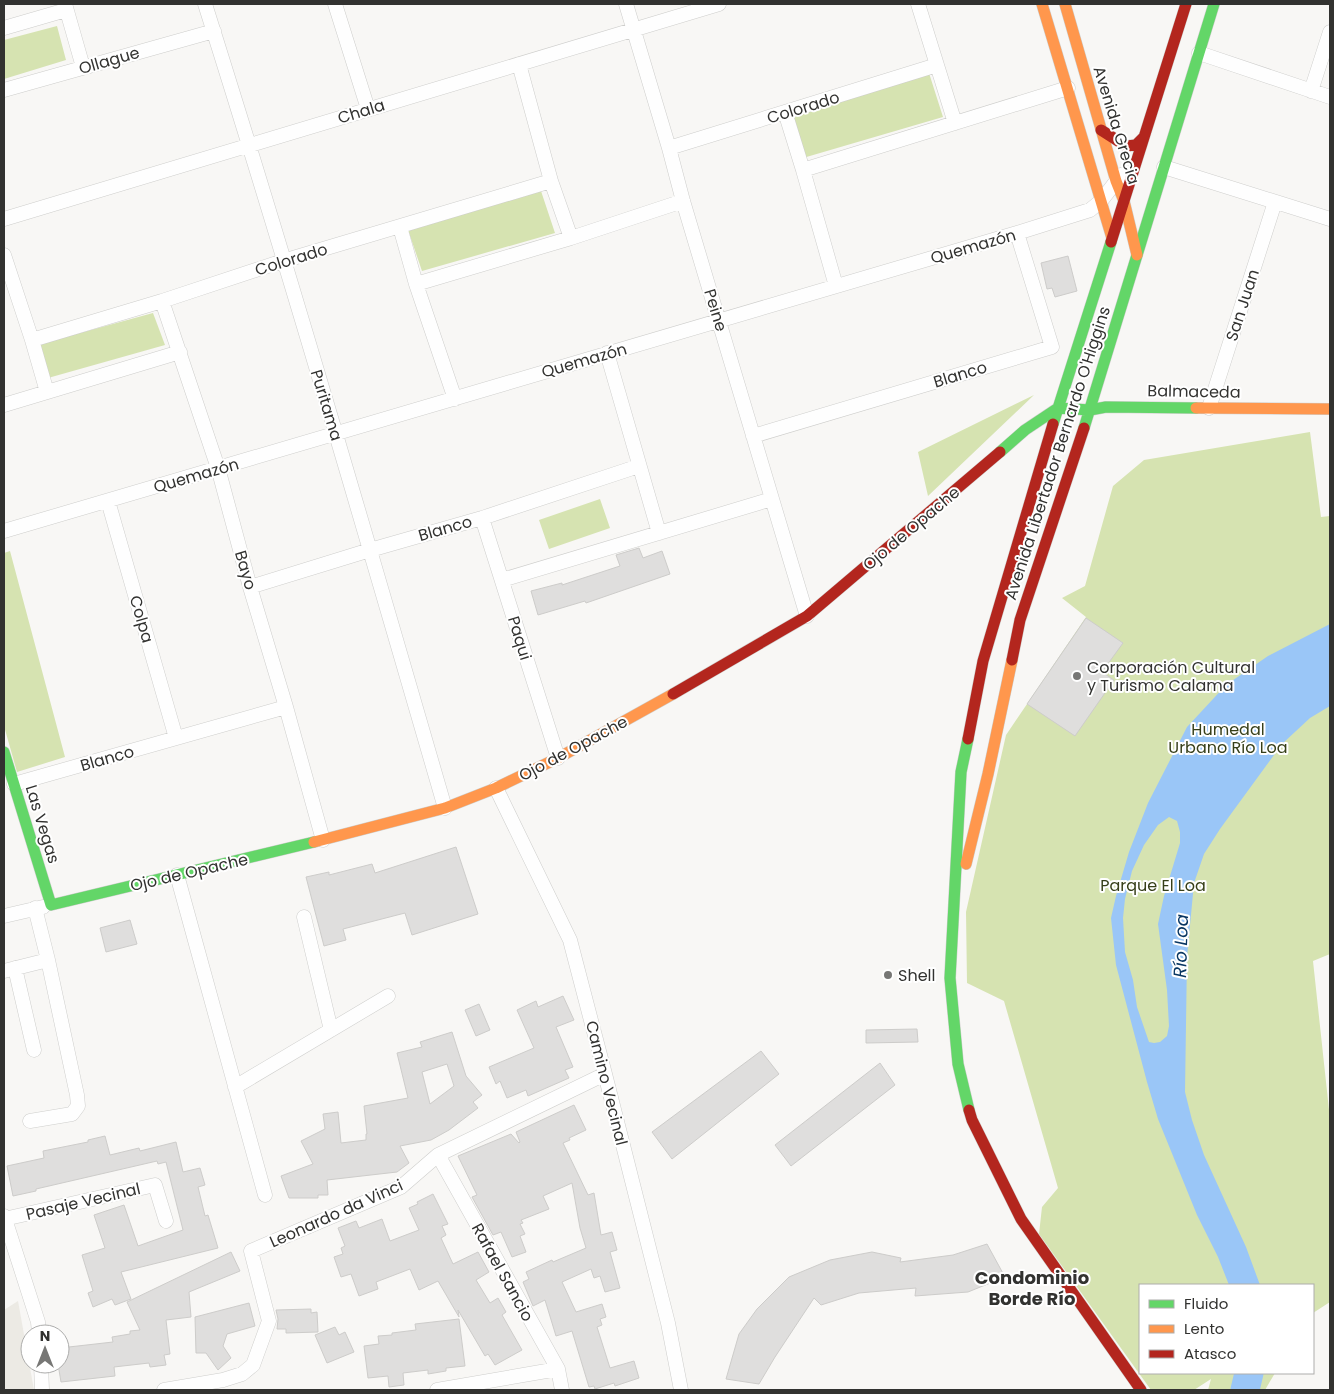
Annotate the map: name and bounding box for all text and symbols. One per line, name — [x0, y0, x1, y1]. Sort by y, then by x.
street label: Ollague — [76, 41, 142, 80]
street label: Avenida Grecia — [1088, 63, 1145, 187]
street label: Colorado — [764, 86, 842, 129]
street label: Chala — [335, 93, 388, 130]
street label: Quemazón — [928, 223, 1019, 270]
street label: Colorado — [252, 238, 330, 281]
street label: San Juan — [1220, 266, 1265, 344]
street label: Peine — [698, 286, 733, 334]
street label: Avenida Libertador Bernardo O'Higgins — [999, 303, 1116, 603]
street label: Quemazón — [539, 337, 630, 384]
street label: Blanco — [931, 355, 990, 393]
street label: Puritama — [305, 367, 348, 444]
street label: Balmaceda — [1147, 379, 1241, 404]
street label: Quemazón — [151, 452, 242, 499]
street label: Ojo de Opache — [858, 481, 965, 576]
street label: Blanco — [416, 510, 475, 547]
street label: Bayo — [229, 548, 262, 592]
street label: Colpa — [124, 593, 159, 645]
street label: Paqui — [502, 613, 537, 663]
place label: Corporación Cultural y Turismo Calama — [1087, 656, 1255, 697]
marker: Corporación Cultural y Turismo Calama — [1071, 670, 1083, 682]
street label: Ojo de Opache — [515, 710, 632, 787]
park label: Humedal Urbano Río Loa — [1168, 718, 1288, 759]
street label: Blanco — [78, 740, 137, 777]
street label: Las Vegas — [20, 782, 65, 866]
street label: Ojo de Opache — [128, 848, 250, 897]
park label: Parque El Loa — [1100, 874, 1206, 897]
water label: Río Loa — [1167, 914, 1194, 978]
place label: Shell — [898, 964, 935, 987]
marker: Shell — [882, 969, 894, 981]
street label: Camino Vecinal — [580, 1018, 633, 1148]
street label: Leonardo da Vinci — [266, 1174, 407, 1253]
street label: Pasaje Vecinal — [24, 1177, 143, 1226]
street label: Rafael Sancio — [466, 1219, 539, 1326]
district label: Condominio Borde Río — [975, 1265, 1089, 1311]
legend — [1139, 1284, 1314, 1374]
text: Fluido — [1184, 1293, 1228, 1314]
text: Lento — [1184, 1318, 1224, 1339]
north arrow — [20, 1324, 70, 1374]
text: N — [40, 1326, 50, 1346]
text: Atasco — [1184, 1343, 1236, 1364]

